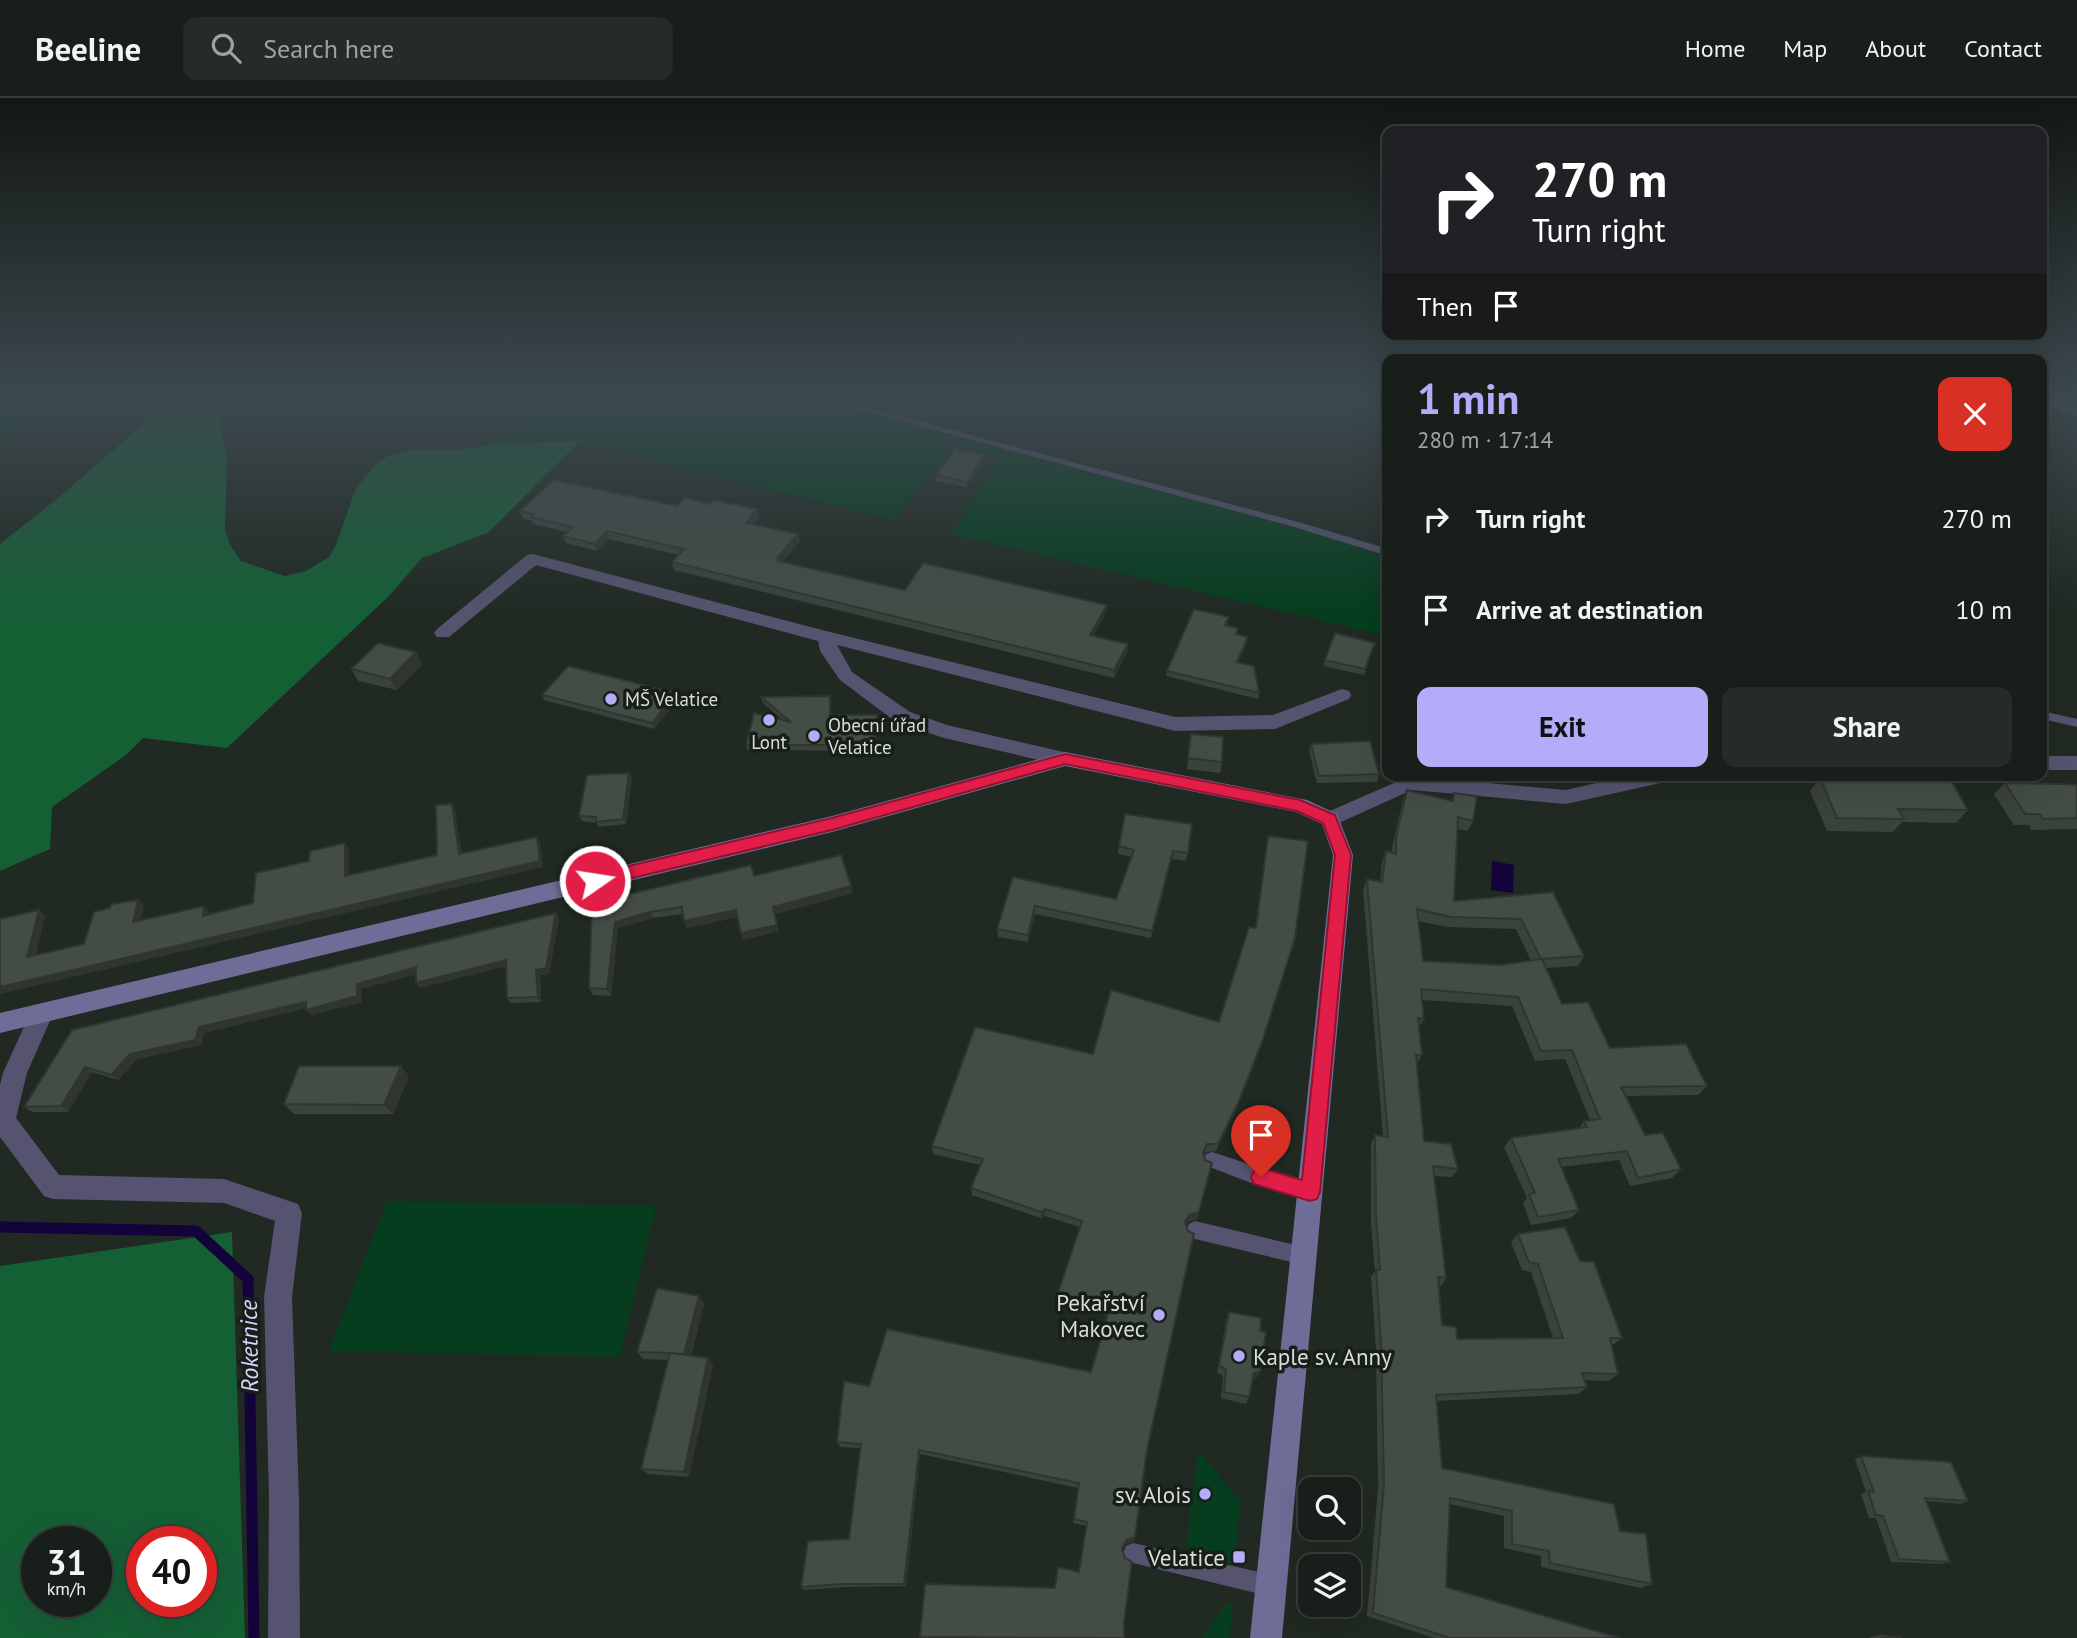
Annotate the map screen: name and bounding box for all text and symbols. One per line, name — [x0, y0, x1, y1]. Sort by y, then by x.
search box — [183, 17, 673, 80]
text: Beeline — [35, 27, 141, 70]
icon: search — [207, 29, 245, 67]
text: Search here — [263, 32, 394, 65]
text: Home — [1685, 33, 1745, 64]
text: Map — [1783, 33, 1827, 64]
text: About — [1865, 33, 1926, 64]
text: Contact — [1964, 33, 2042, 64]
text: 270 m — [1532, 147, 1667, 211]
icon: right — [1417, 154, 1508, 245]
text: Turn right — [1532, 209, 1666, 251]
icon: arrive — [1487, 287, 1525, 325]
text: Then — [1417, 290, 1473, 323]
text: 1 min — [1417, 371, 1519, 426]
button: close — [1938, 377, 2012, 451]
text: 280 m · 17:14 — [1417, 425, 1553, 454]
icon: right — [1417, 500, 1455, 538]
text: Turn right — [1476, 502, 1585, 535]
text: 270 m — [1941, 502, 2012, 535]
icon: arrive — [1417, 591, 1455, 629]
text: Arrive at destination — [1476, 593, 1703, 626]
text: 10 m — [1956, 593, 2012, 626]
place label: MŠ Velatice — [625, 687, 718, 711]
button: Exit — [1417, 687, 1708, 767]
button: Share — [1722, 687, 2012, 767]
marker: MŠ Velatice — [603, 691, 619, 707]
marker: Lont — [761, 712, 777, 728]
place label: Obecní úřad Velatice — [827, 713, 926, 759]
marker: Obecní úřad Velatice — [806, 728, 822, 744]
place label: Lont — [751, 730, 787, 754]
position arrow — [558, 844, 632, 918]
pin — [1231, 1105, 1291, 1177]
icon: arrive — [1242, 1116, 1280, 1154]
place label: Pekařství Makovec — [1056, 1288, 1145, 1343]
water label: Roketnice — [233, 1299, 265, 1393]
marker: Pekařství Makovec — [1151, 1307, 1167, 1323]
place label: Kaple sv. Anny — [1253, 1342, 1392, 1371]
marker: Kaple sv. Anny — [1231, 1348, 1247, 1364]
map controls — [1298, 1477, 1361, 1617]
button: search — [1298, 1477, 1361, 1540]
place label: sv. Alois — [1115, 1480, 1191, 1509]
marker: sv. Alois — [1197, 1486, 1213, 1502]
speed limit sign: 40 — [126, 1526, 217, 1617]
text: 31 — [47, 1539, 86, 1585]
place label: Velatice — [1147, 1543, 1225, 1572]
marker: Velatice — [1231, 1549, 1247, 1565]
button: layers — [1298, 1554, 1361, 1617]
text: km/h — [47, 1577, 86, 1600]

